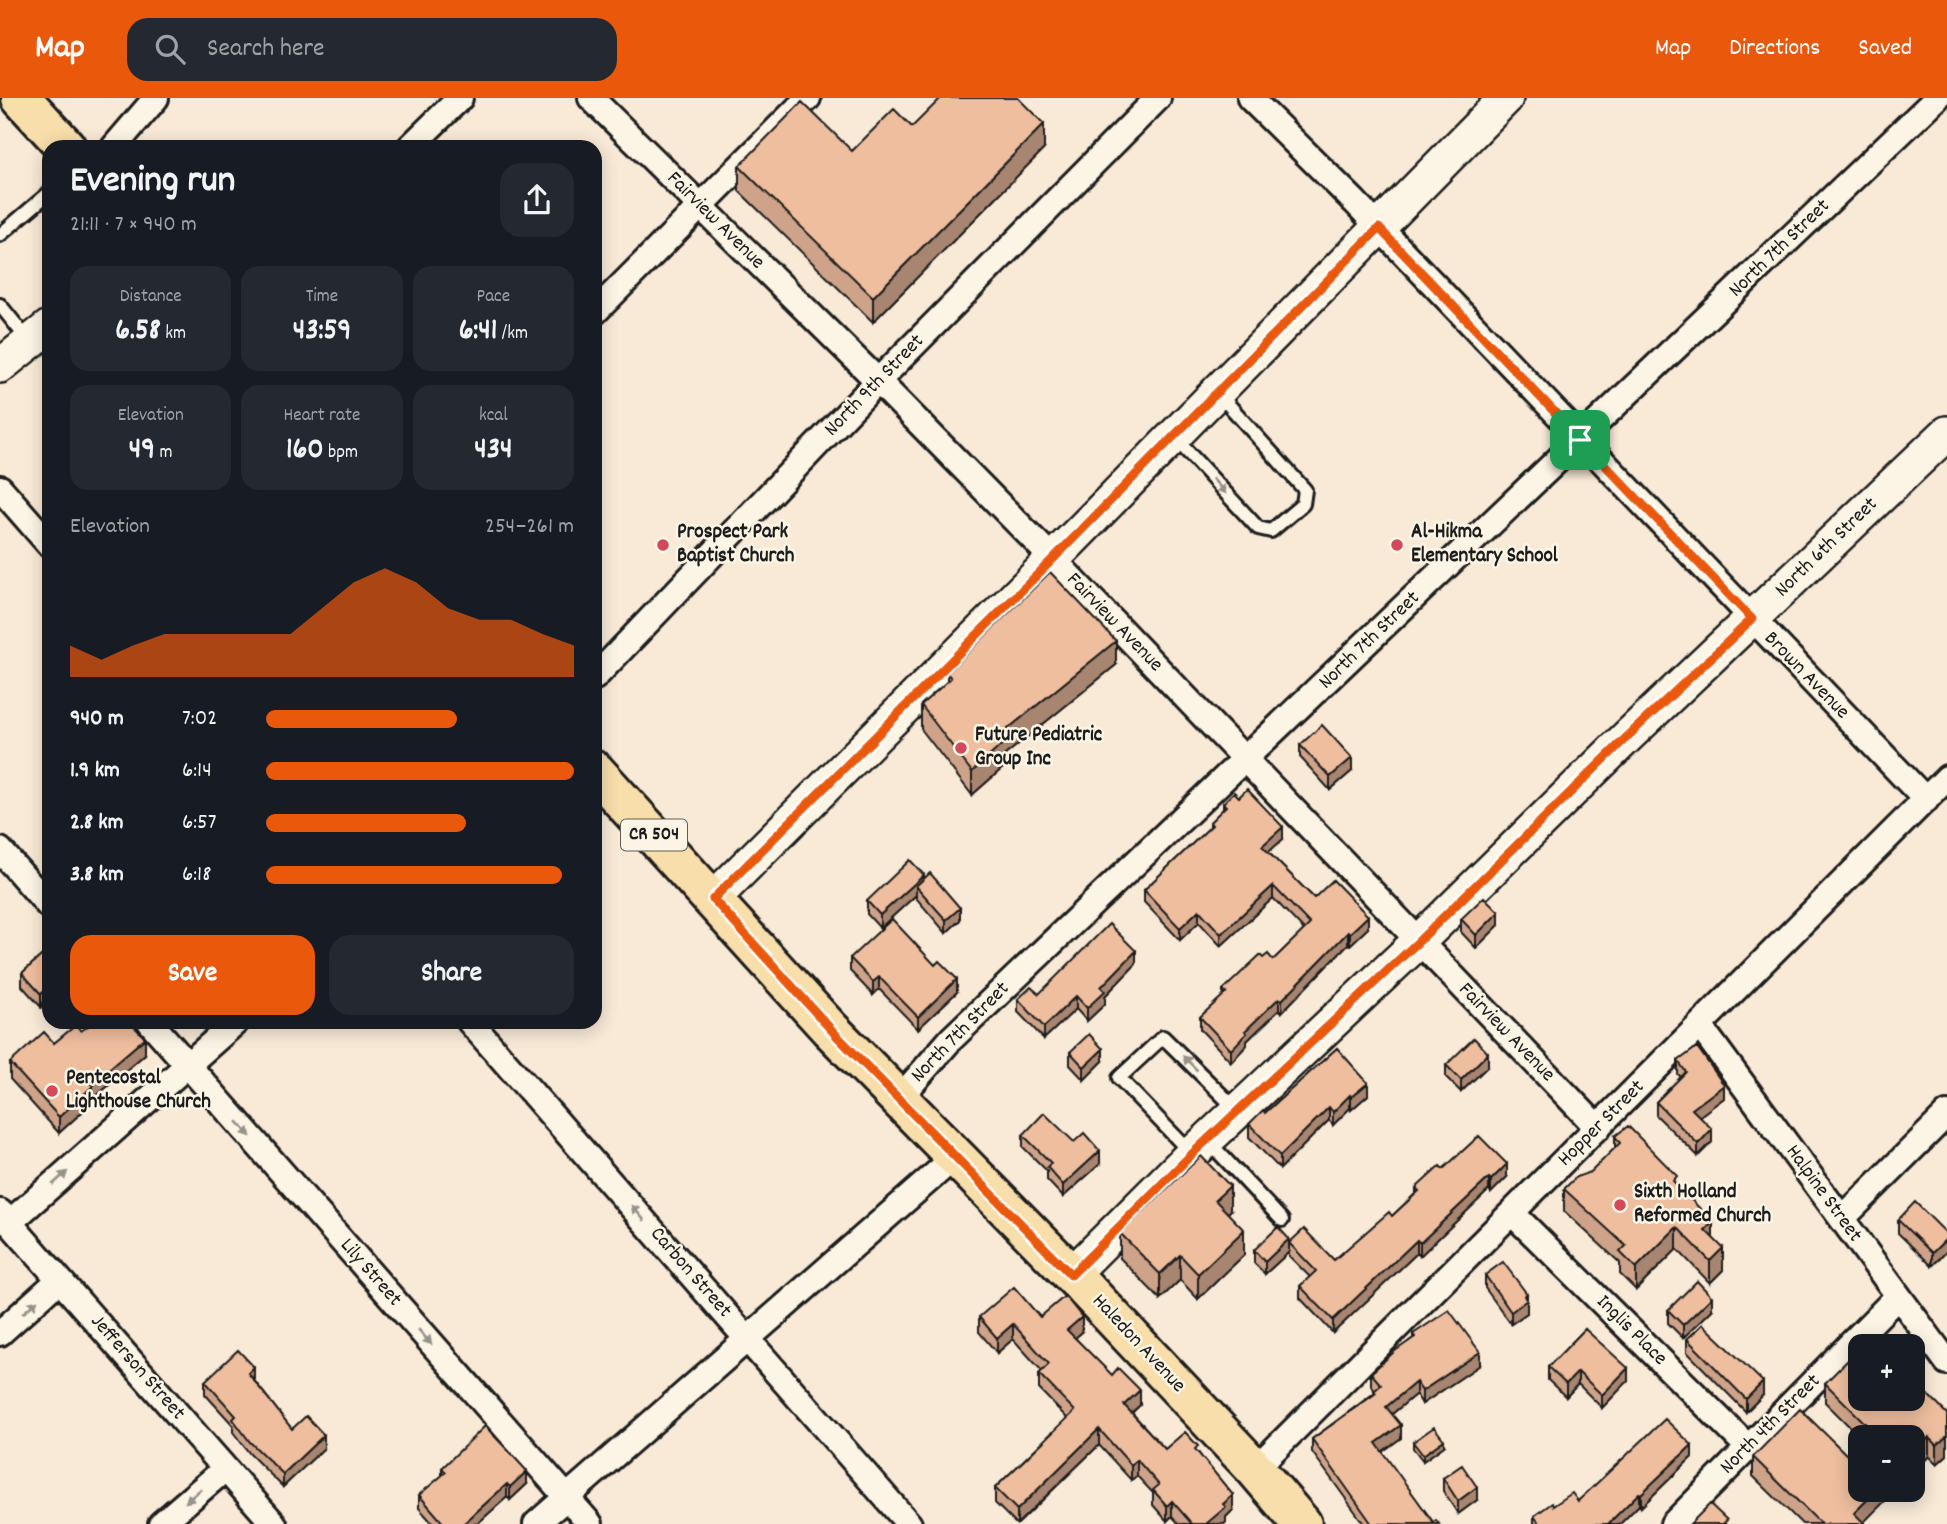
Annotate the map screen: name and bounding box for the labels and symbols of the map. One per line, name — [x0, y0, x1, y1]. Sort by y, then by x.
street label: Fairview Avenue — [659, 165, 771, 277]
street label: North 7th Street — [1722, 193, 1838, 305]
street label: North 9th Street — [818, 328, 932, 444]
pin — [1550, 410, 1610, 470]
one-way arrow — [1211, 477, 1227, 494]
street label: North 6th Street — [1769, 491, 1885, 605]
place label: Prospect Park Baptist Church — [677, 518, 795, 572]
place label: Al-Hikma Elementary School — [1411, 518, 1559, 572]
marker: Prospect Park Baptist Church — [655, 537, 671, 553]
marker: Al-Hikma Elementary School — [1389, 537, 1405, 553]
street label: Fairview Avenue — [1059, 566, 1169, 680]
street label: North 7th Street — [1312, 585, 1428, 697]
street label: Brown Avenue — [1756, 625, 1856, 727]
place label: Future Pediatric Group Inc — [975, 721, 1103, 775]
marker: Future Pediatric Group Inc — [953, 740, 969, 756]
road number: CR 504 — [621, 820, 687, 850]
street label: North 7th Street — [905, 975, 1017, 1091]
street label: Fairview Avenue — [1451, 976, 1561, 1090]
one-way arrow — [1182, 1055, 1198, 1072]
place label: Pentecostal Lighthouse Church — [66, 1064, 211, 1118]
street label: Hopper Street — [1552, 1074, 1652, 1174]
marker: Pentecostal Lighthouse Church — [44, 1083, 60, 1099]
one-way arrow — [235, 1120, 251, 1137]
street label: Halpine Street — [1777, 1139, 1869, 1249]
one-way arrow — [52, 1170, 69, 1186]
place label: Sixth Holland Reformed Church — [1634, 1178, 1772, 1232]
marker: Sixth Holland Reformed Church — [1612, 1197, 1628, 1213]
one-way arrow — [631, 1205, 646, 1222]
street label: Carbon Street — [642, 1221, 738, 1325]
street label: Lily Street — [332, 1232, 408, 1314]
street label: Haledon Avenue — [1084, 1288, 1192, 1400]
street label: Inglis Place — [1589, 1289, 1673, 1373]
one-way arrow — [21, 1300, 38, 1315]
street label: Jefferson Street — [82, 1308, 192, 1428]
one-way arrow — [417, 1328, 433, 1346]
street label: North 4th Street — [1714, 1368, 1828, 1482]
one-way arrow — [184, 1488, 202, 1504]

